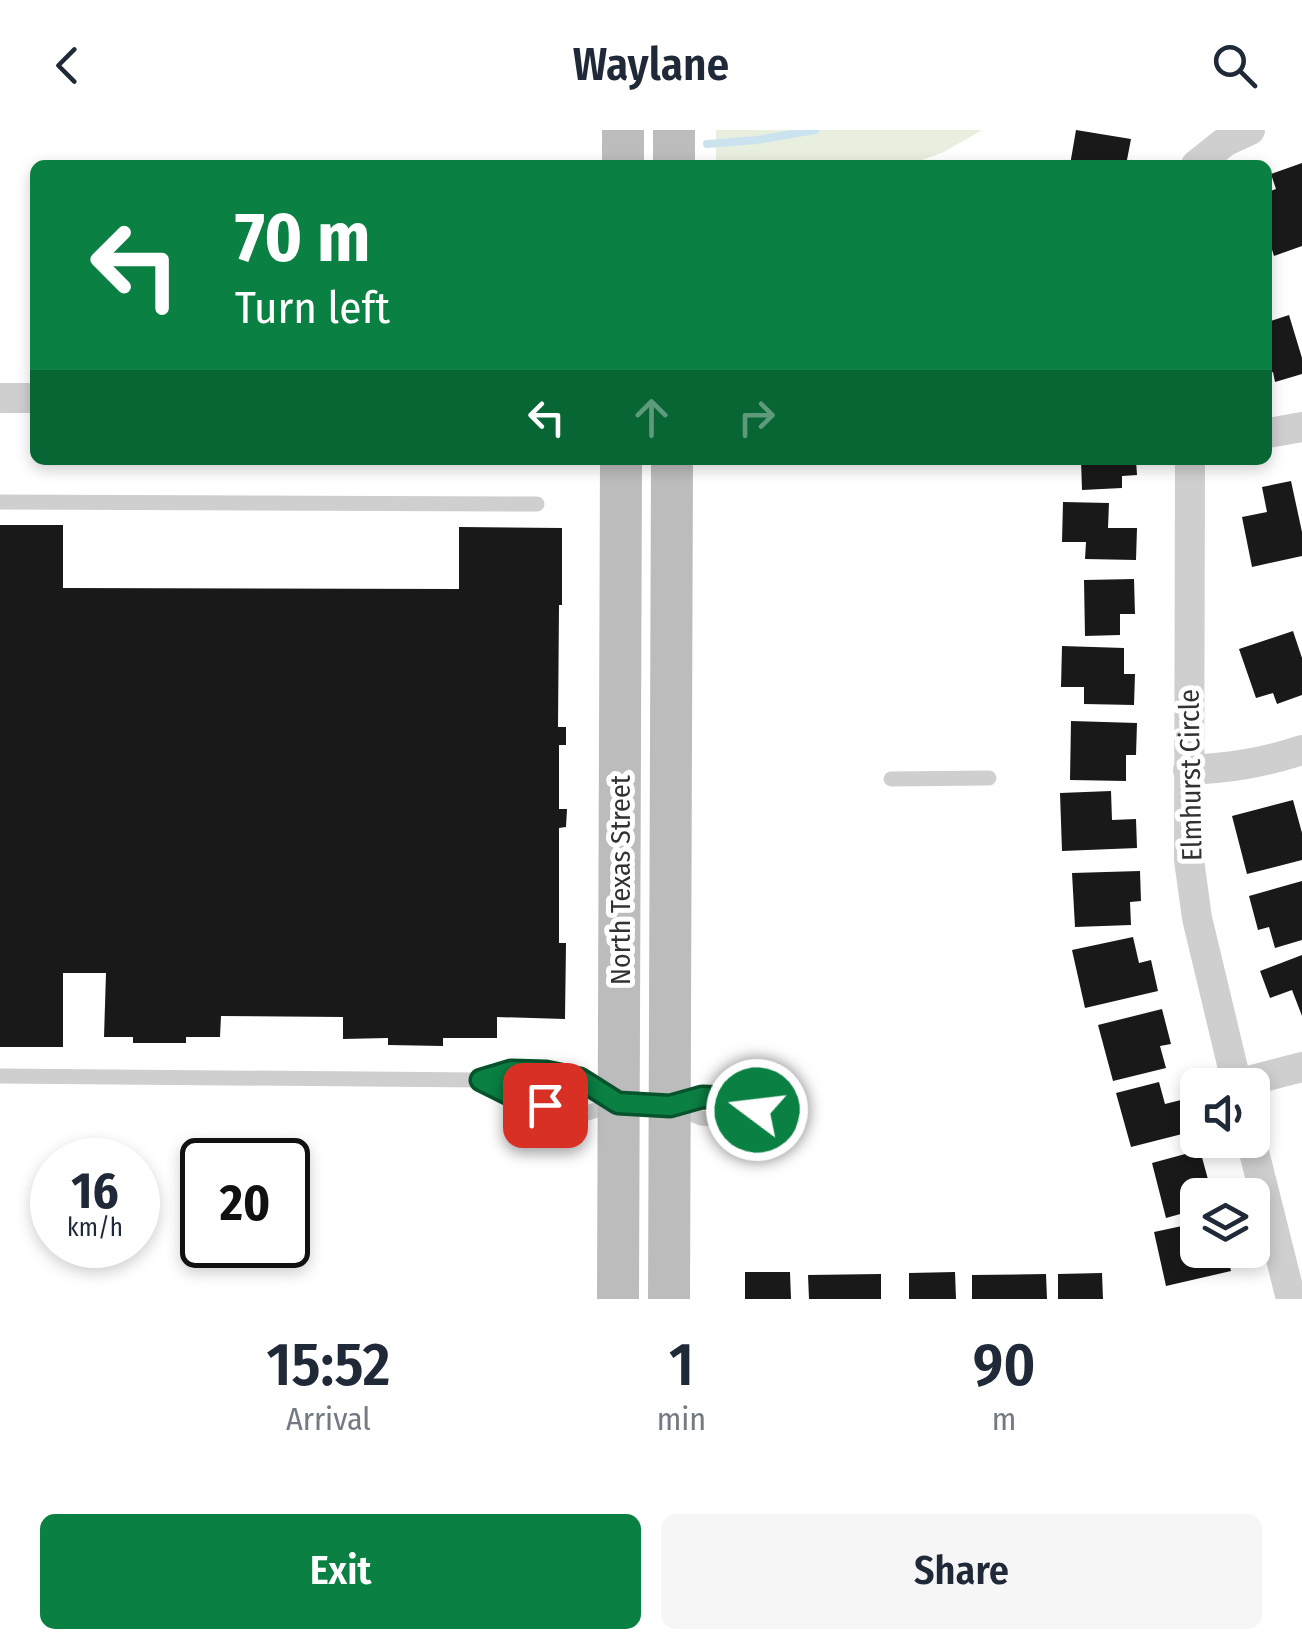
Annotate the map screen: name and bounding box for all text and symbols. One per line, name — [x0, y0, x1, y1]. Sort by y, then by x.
icon: back — [40, 38, 95, 93]
text: Waylane — [573, 38, 729, 92]
icon: search — [1207, 38, 1262, 93]
text: 70 m — [235, 196, 370, 280]
icon: left — [70, 200, 200, 330]
text: Turn left — [235, 281, 390, 335]
icon: left — [519, 390, 574, 445]
icon: ahead — [624, 390, 679, 445]
icon: right — [729, 390, 784, 445]
street label: Elmhurst Circle — [1173, 689, 1208, 861]
street label: North Texas Street — [604, 774, 637, 985]
position arrow — [705, 1058, 809, 1162]
pin — [503, 1063, 588, 1148]
map controls — [1180, 1068, 1270, 1268]
button: sound — [1180, 1068, 1270, 1158]
icon: arrive — [518, 1078, 573, 1133]
speed limit sign: 20 — [180, 1138, 310, 1268]
text: 16 — [71, 1161, 119, 1221]
button: layers — [1180, 1178, 1270, 1268]
text: km/h — [67, 1213, 123, 1243]
text: 15:52 — [266, 1329, 390, 1401]
text: 1 — [669, 1329, 694, 1401]
text: 90 — [973, 1329, 1036, 1401]
text: Arrival — [286, 1400, 371, 1438]
text: min — [657, 1400, 706, 1438]
text: m — [992, 1400, 1016, 1438]
button: Exit — [40, 1514, 641, 1629]
button: Share — [661, 1514, 1262, 1629]

